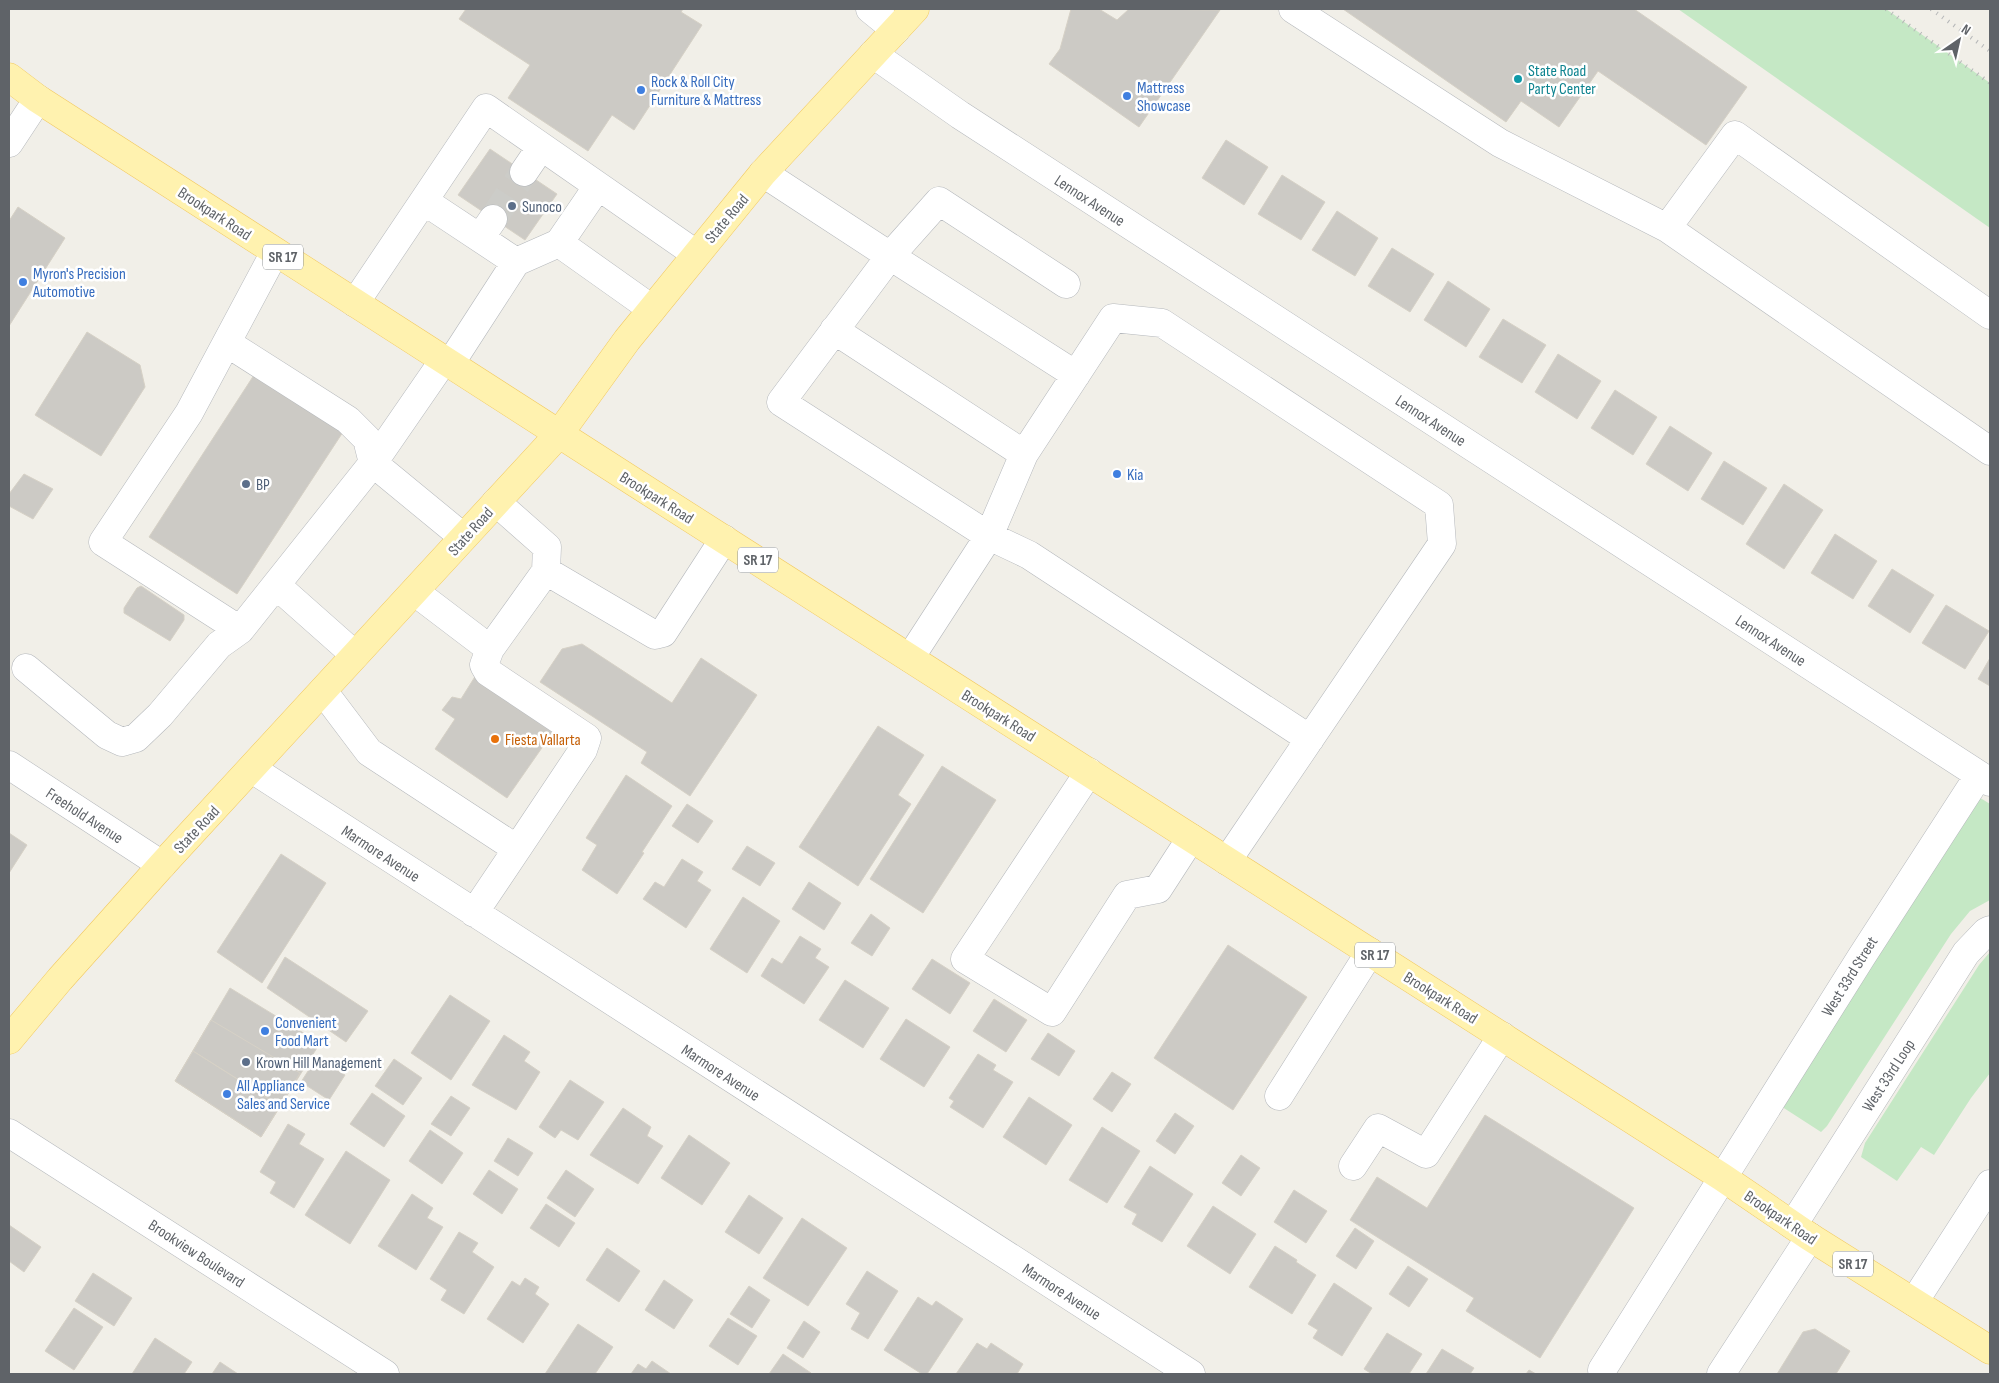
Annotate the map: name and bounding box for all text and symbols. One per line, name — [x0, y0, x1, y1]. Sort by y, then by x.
north arrow — [1934, 15, 1984, 65]
text: N — [1958, 20, 1974, 39]
place label: State Road Party Center — [1528, 62, 1596, 99]
place label: Rock & Roll City Furniture & Mattress — [651, 73, 761, 110]
marker: State Road Party Center — [1512, 73, 1524, 85]
place label: Mattress Showcase — [1137, 79, 1191, 116]
marker: Rock & Roll City Furniture & Mattress — [635, 84, 647, 96]
marker: Mattress Showcase — [1121, 90, 1133, 102]
street label: Lennox Avenue — [1050, 171, 1128, 231]
street label: Brookpark Road — [174, 184, 254, 245]
street label: State Road — [701, 191, 753, 247]
place label: Sunoco — [522, 198, 562, 217]
marker: Sunoco — [506, 200, 518, 212]
road number: SR 17 — [263, 244, 303, 270]
place label: Myron's Precision Automotive — [32, 265, 126, 302]
marker: Myron's Precision Automotive — [17, 276, 29, 288]
street label: Lennox Avenue — [1391, 391, 1469, 451]
place label: Kia — [1127, 466, 1143, 485]
street label: Brookpark Road — [616, 468, 697, 528]
marker: Kia — [1111, 468, 1123, 480]
place label: BP — [256, 476, 270, 495]
marker: BP — [240, 478, 252, 490]
street label: State Road — [445, 504, 498, 560]
road number: SR 17 — [738, 548, 778, 572]
street label: Lennox Avenue — [1731, 611, 1809, 671]
street label: Brookpark Road — [958, 686, 1039, 746]
place label: Fiesta Vallarta — [505, 731, 581, 750]
marker: Fiesta Vallarta — [489, 733, 501, 745]
street label: Freehold Avenue — [42, 784, 126, 848]
street label: State Road — [170, 802, 224, 858]
street label: Marmore Avenue — [337, 822, 423, 887]
street label: West 33rd Street — [1818, 933, 1882, 1020]
road number: SR 17 — [1355, 942, 1395, 968]
street label: Brookpark Road — [1400, 968, 1481, 1028]
place label: Convenient Food Mart — [275, 1014, 337, 1051]
marker: Convenient Food Mart — [259, 1025, 271, 1037]
street label: West 33rd Loop — [1859, 1036, 1920, 1116]
street label: Marmore Avenue — [677, 1041, 763, 1106]
place label: Krown Hill Management — [256, 1054, 382, 1073]
marker: Krown Hill Management — [240, 1056, 252, 1068]
place label: All Appliance Sales and Service — [236, 1077, 330, 1114]
marker: All Appliance Sales and Service — [221, 1088, 233, 1100]
street label: Brookpark Road — [1740, 1187, 1820, 1249]
street label: Brookview Boulevard — [145, 1216, 248, 1292]
road number: SR 17 — [1833, 1252, 1873, 1276]
street label: Marmore Avenue — [1018, 1260, 1104, 1325]

